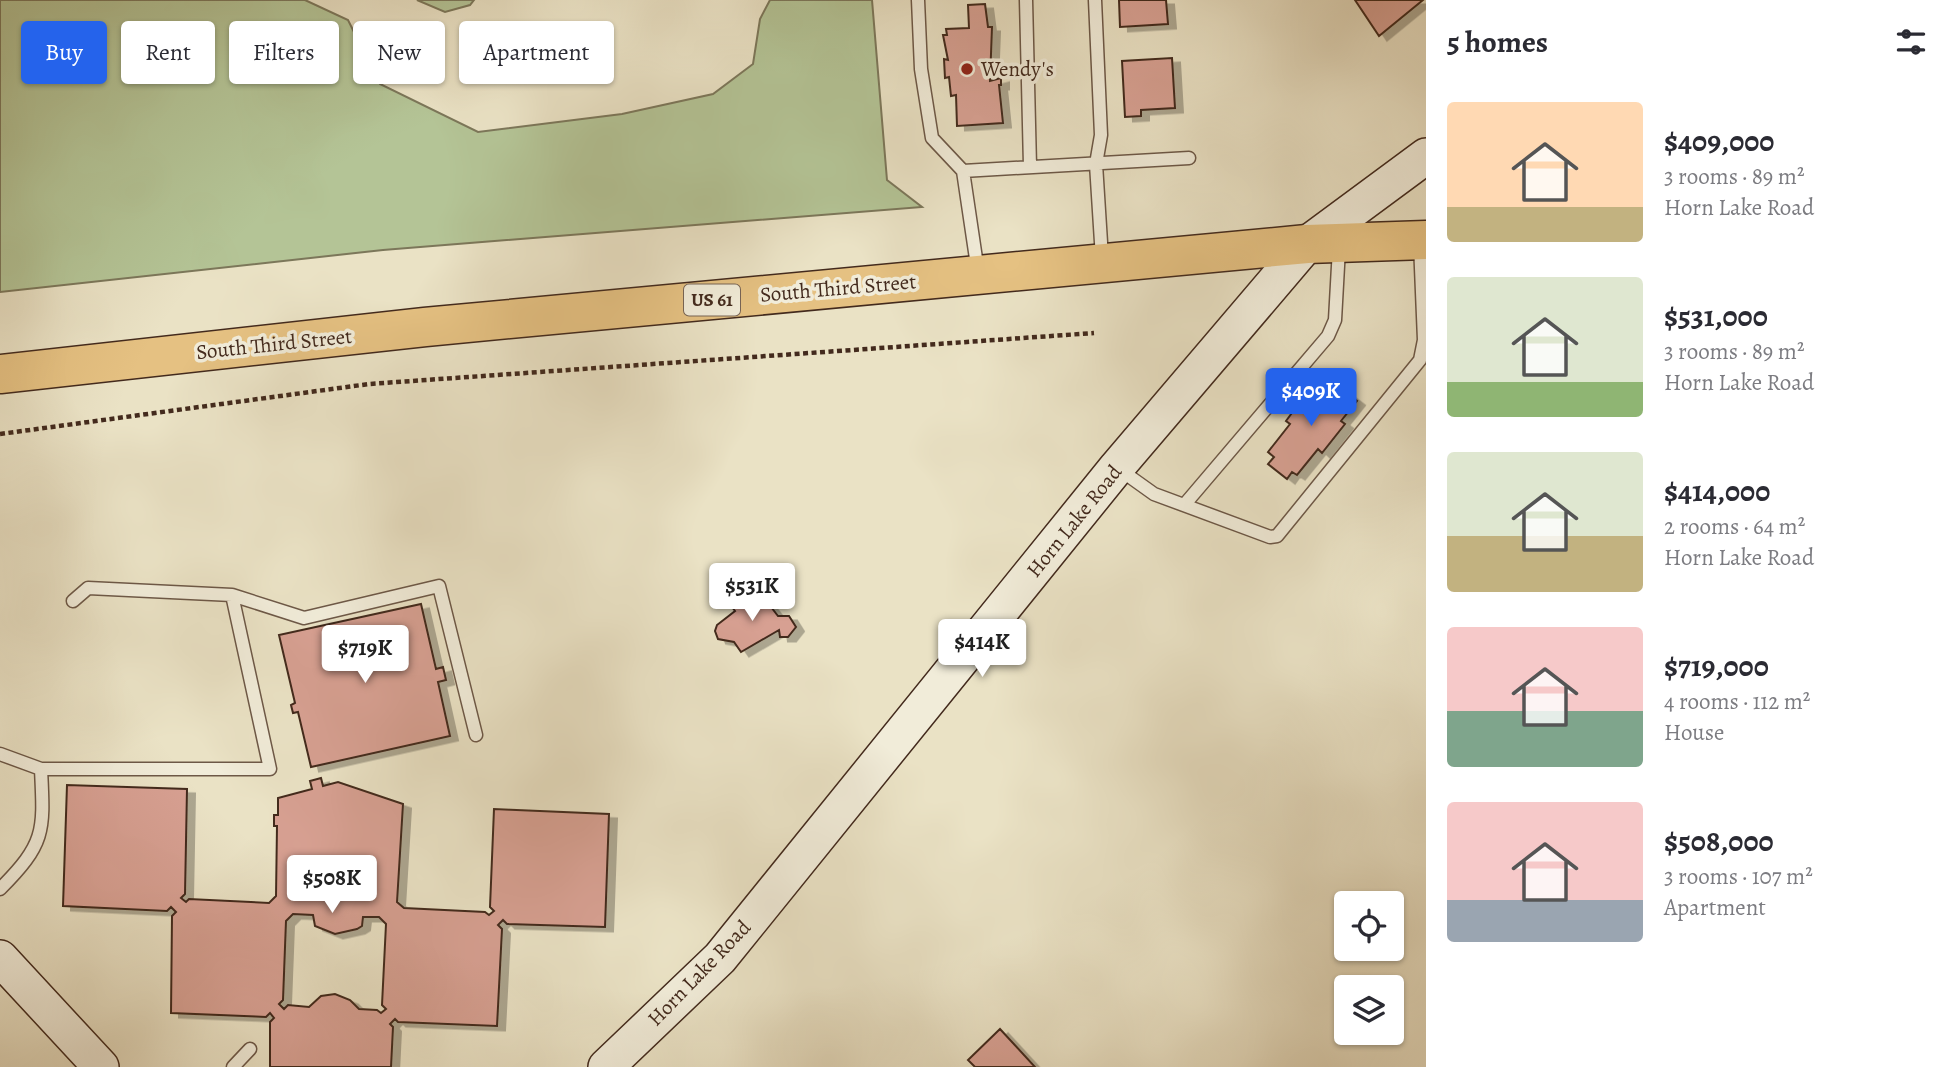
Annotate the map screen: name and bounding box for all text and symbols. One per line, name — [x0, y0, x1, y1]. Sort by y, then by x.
chip: Buy — [21, 21, 107, 84]
chip: Rent — [121, 21, 215, 84]
chip: Filters — [229, 21, 339, 84]
chip: New — [353, 21, 445, 84]
chip: Apartment — [459, 21, 614, 84]
text: 5 homes — [1447, 22, 1548, 62]
icon: filters — [1892, 23, 1930, 61]
place label: Wendy's — [980, 55, 1054, 83]
marker: Wendy's — [959, 61, 975, 77]
text: $409,000 — [1664, 121, 1774, 161]
icon: home — [1503, 130, 1587, 214]
text: 3 rooms · 89 m² — [1664, 161, 1805, 192]
text: Horn Lake Road — [1664, 192, 1814, 223]
street label: South Third Street — [759, 267, 917, 309]
road number: US 61 — [684, 284, 740, 316]
text: $531,000 — [1664, 296, 1768, 336]
icon: home — [1503, 305, 1587, 389]
street label: South Third Street — [195, 322, 353, 366]
text: 3 rooms · 89 m² — [1664, 336, 1805, 367]
text: Horn Lake Road — [1664, 367, 1814, 398]
pin: $409K — [1262, 368, 1360, 428]
text: $409K — [1282, 375, 1340, 406]
street label: Horn Lake Road — [1020, 458, 1129, 583]
text: $414,000 — [1664, 471, 1770, 511]
icon: home — [1503, 480, 1587, 564]
text: 2 rooms · 64 m² — [1664, 511, 1805, 542]
text: Horn Lake Road — [1664, 542, 1814, 573]
pin: $531K — [703, 564, 801, 623]
text: $531K — [725, 570, 779, 601]
pin: $414K — [933, 620, 1031, 679]
pin: $719K — [316, 626, 414, 685]
text: $414K — [954, 626, 1010, 657]
text: $719K — [338, 632, 392, 663]
text: $719,000 — [1664, 646, 1769, 686]
icon: home — [1503, 655, 1587, 739]
text: 4 rooms · 112 m² — [1664, 686, 1810, 717]
text: House — [1664, 717, 1724, 748]
text: $508,000 — [1664, 821, 1774, 861]
icon: home — [1503, 830, 1587, 914]
pin: $508K — [283, 856, 381, 915]
text: 3 rooms · 107 m² — [1664, 861, 1813, 892]
text: $508K — [303, 862, 361, 893]
map controls — [1334, 891, 1404, 1045]
button: locate — [1334, 891, 1404, 961]
text: Apartment — [1664, 892, 1766, 923]
street label: Horn Lake Road — [641, 913, 757, 1032]
button: layers — [1334, 975, 1404, 1045]

